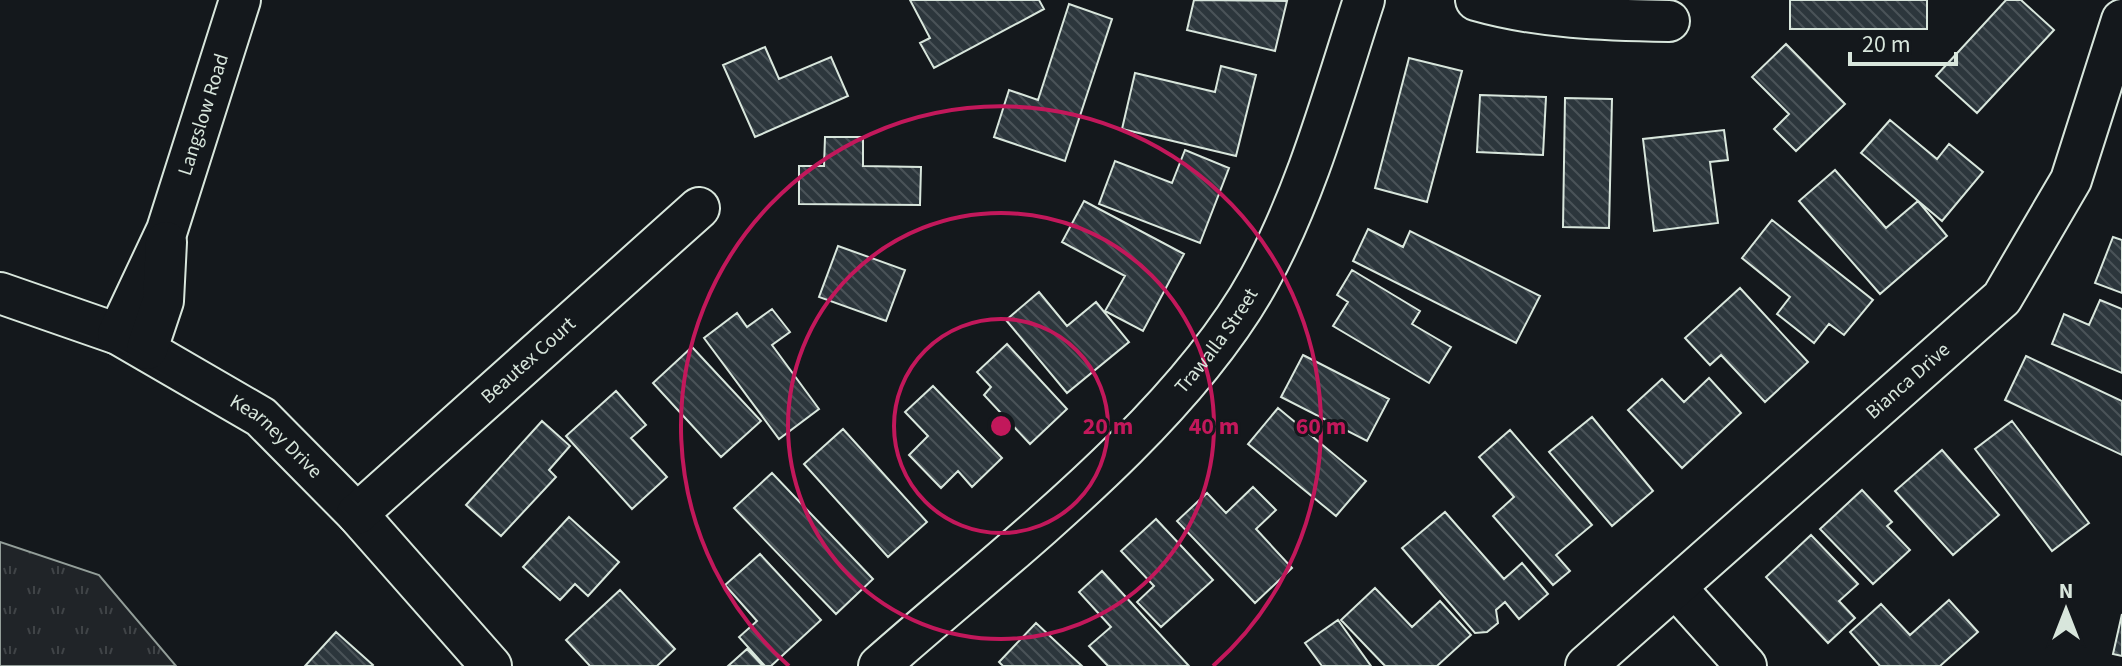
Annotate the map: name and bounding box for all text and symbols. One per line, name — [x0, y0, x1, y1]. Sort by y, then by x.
scale bar — [1850, 16, 1956, 66]
text: 20 m — [1862, 27, 1911, 62]
street label: Langslow Road — [171, 50, 236, 179]
street label: Trawalla Street — [1168, 283, 1265, 400]
street label: Beautex Court — [475, 311, 582, 411]
street label: Bianca Drive — [1860, 336, 1956, 426]
street label: Kearney Drive — [224, 388, 328, 485]
text: 20 m — [1083, 409, 1133, 444]
text: 40 m — [1189, 409, 1239, 444]
text: 60 m — [1296, 409, 1346, 444]
centre of rings — [987, 412, 1015, 440]
north arrow — [2026, 570, 2106, 650]
text: N — [2059, 575, 2073, 607]

